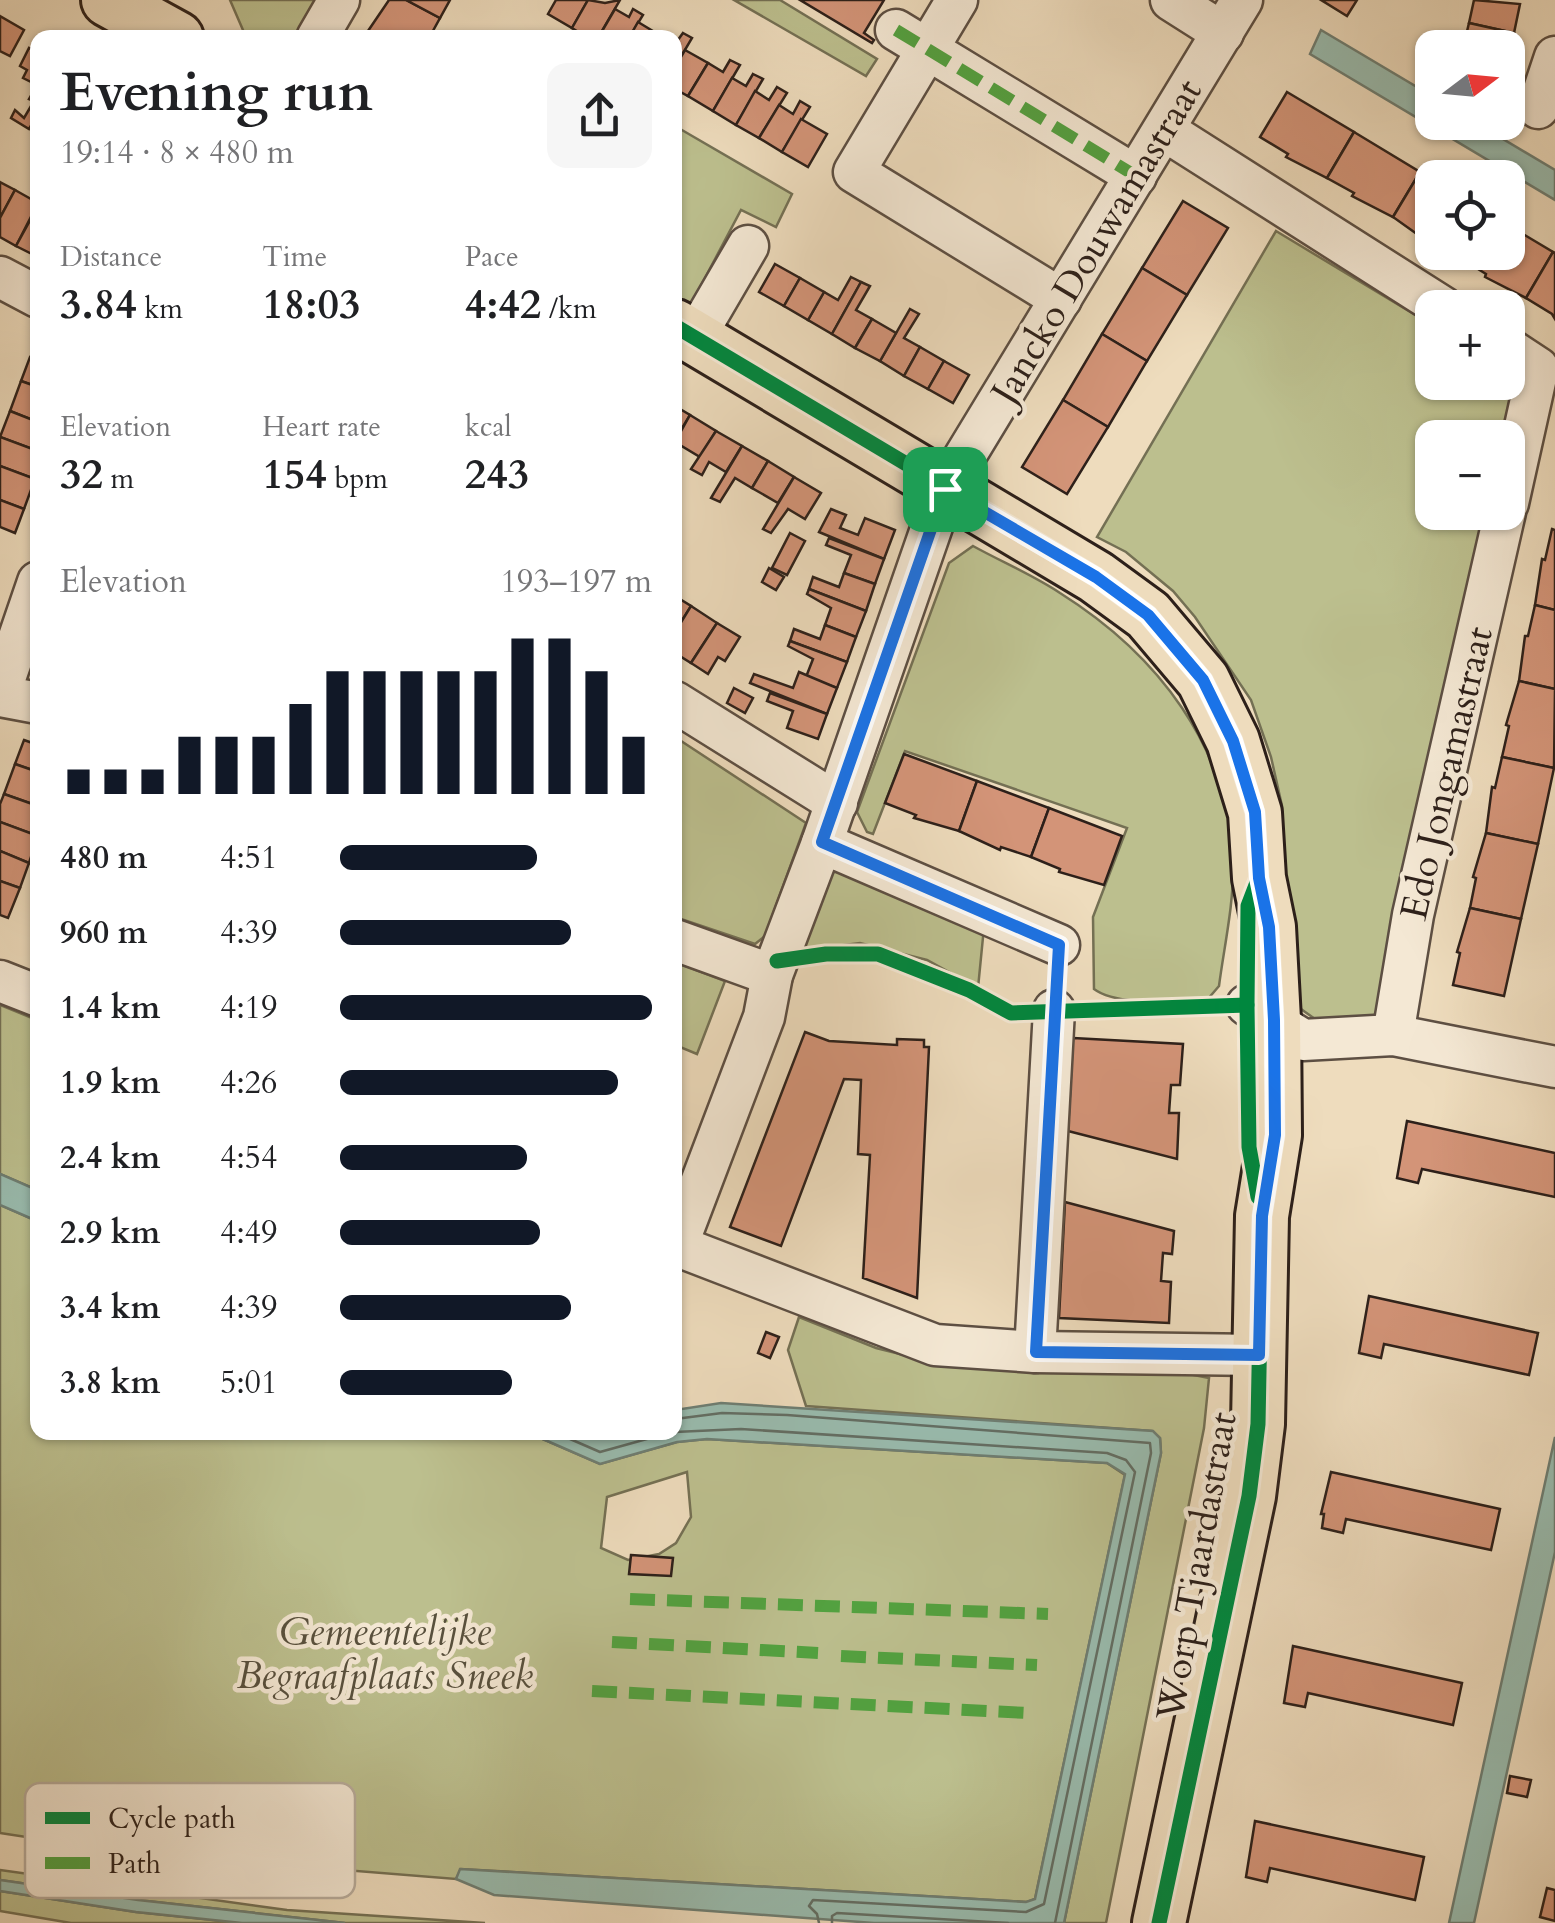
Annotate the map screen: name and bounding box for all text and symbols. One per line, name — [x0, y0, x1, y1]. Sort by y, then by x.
north arrow — [1415, 30, 1525, 140]
map controls — [1415, 30, 1525, 530]
text: Evening run — [60, 56, 373, 130]
button: share — [547, 63, 652, 168]
street label: Jancko Douwamastraat — [977, 69, 1215, 418]
text: 19:14 · 8 × 480 m — [60, 131, 294, 175]
button: locate — [1415, 160, 1525, 270]
text: Distance — [60, 238, 162, 276]
text: Time — [262, 238, 327, 276]
text: Pace — [465, 238, 519, 276]
text: 3.84 — [60, 276, 137, 333]
text: 18:03 — [262, 276, 361, 333]
text: 4:42 — [465, 276, 541, 333]
text: km — [137, 290, 183, 328]
text: /km — [541, 290, 597, 328]
button: + — [1415, 290, 1525, 400]
text: Elevation — [60, 408, 171, 446]
text: Heart rate — [262, 408, 381, 446]
text: kcal — [465, 408, 512, 446]
button: − — [1415, 420, 1525, 530]
text: 32 — [60, 446, 103, 503]
text: 154 — [262, 446, 327, 503]
text: 243 — [465, 446, 529, 503]
pin — [903, 447, 988, 532]
text: m — [103, 460, 134, 498]
text: bpm — [327, 460, 388, 498]
icon: arrive — [918, 462, 973, 517]
text: Elevation — [60, 560, 187, 604]
text: 193–197 m — [500, 560, 652, 604]
street label: Edo Jongamastraat — [1388, 622, 1506, 925]
text: 480 m — [60, 836, 147, 880]
text: 4:51 — [220, 836, 277, 880]
text: 960 m — [60, 911, 147, 955]
text: 4:39 — [220, 911, 277, 955]
text: 1.4 km — [60, 986, 160, 1030]
text: 4:19 — [220, 986, 277, 1030]
text: 1.9 km — [60, 1061, 160, 1105]
text: 4:26 — [220, 1061, 277, 1105]
text: 2.4 km — [60, 1136, 160, 1180]
text: 4:54 — [220, 1136, 277, 1180]
text: 2.9 km — [60, 1211, 160, 1255]
text: 4:49 — [220, 1211, 277, 1255]
text: 3.4 km — [60, 1286, 160, 1330]
text: 4:39 — [220, 1286, 277, 1330]
text: 3.8 km — [60, 1361, 160, 1405]
text: 5:01 — [220, 1361, 277, 1405]
street label: Worp Tjaardastraat — [1144, 1408, 1250, 1725]
park label: Gemeentelijke Begraafplaats Sneek — [237, 1606, 533, 1702]
legend — [25, 1783, 355, 1898]
text: Cycle path — [108, 1800, 236, 1838]
text: Path — [108, 1845, 161, 1883]

